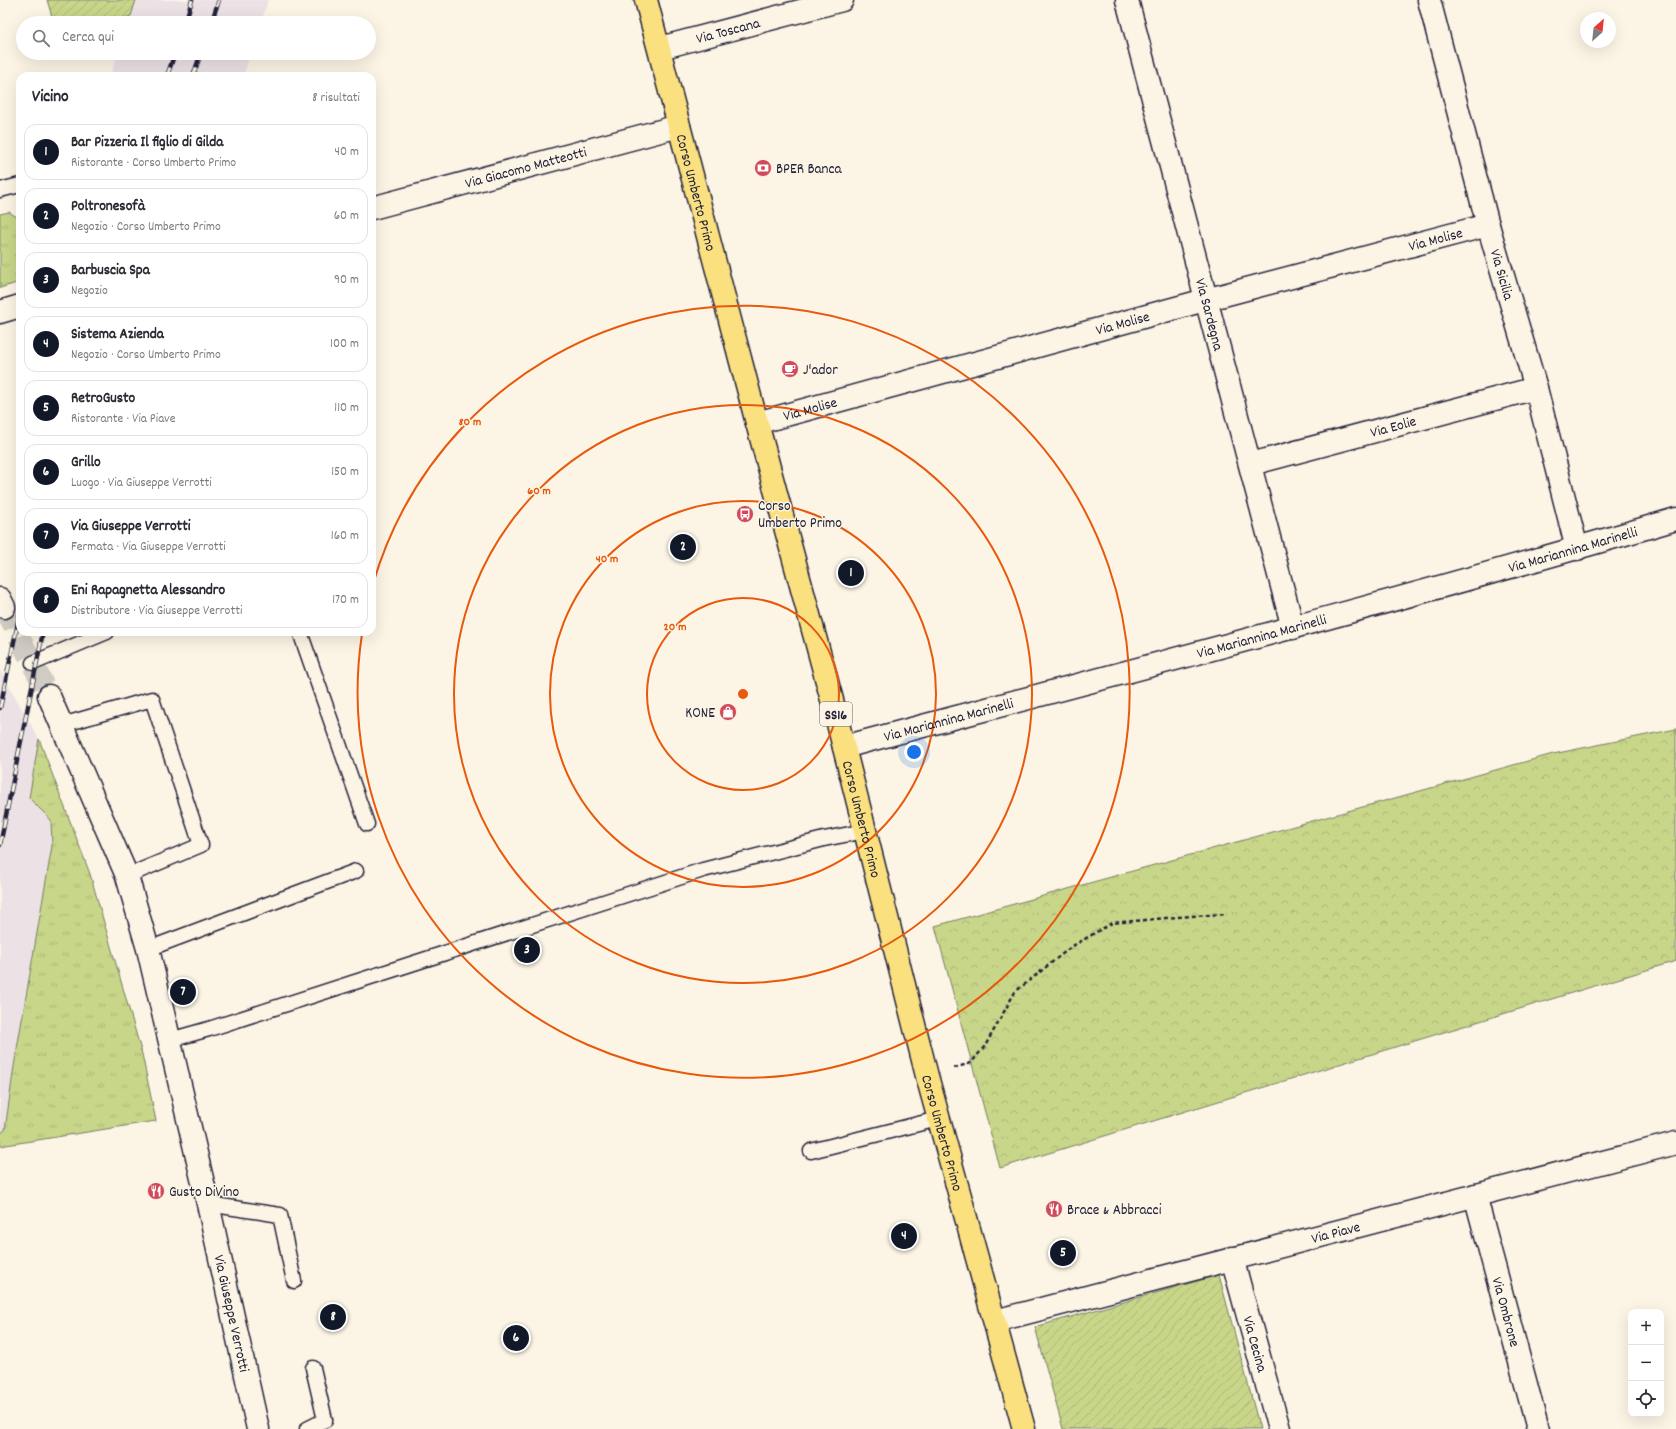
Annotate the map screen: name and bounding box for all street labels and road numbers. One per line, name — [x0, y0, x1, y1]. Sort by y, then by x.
street label: Via Toscana — [694, 13, 763, 51]
street label: Corso Umberto Primo — [669, 132, 721, 254]
street label: Via Giacomo Matteotti — [463, 142, 590, 196]
street label: Via Molise — [1406, 223, 1466, 259]
street label: Via Sicilia — [1483, 247, 1519, 304]
street label: Via Sardegna — [1188, 276, 1228, 354]
street label: Via Molise — [1093, 307, 1153, 343]
street label: Via Molise — [781, 392, 840, 428]
street label: Via Eolie — [1368, 411, 1419, 445]
street label: Via Mariannina Marinelli — [1506, 522, 1641, 580]
street label: Via Mariannina Marinelli — [1195, 610, 1329, 666]
street label: Via Mariannina Marinelli — [882, 693, 1016, 749]
road number: SS16 — [820, 702, 852, 726]
street label: Corso Umberto Primo — [835, 758, 886, 881]
street label: Corso Umberto Primo — [914, 1072, 967, 1194]
street label: Via Piave — [1309, 1217, 1363, 1251]
street label: Via Giuseppe Verrotti — [207, 1253, 254, 1375]
street label: Via Ombrone — [1485, 1275, 1525, 1350]
street label: Via Cecina — [1235, 1314, 1272, 1376]

